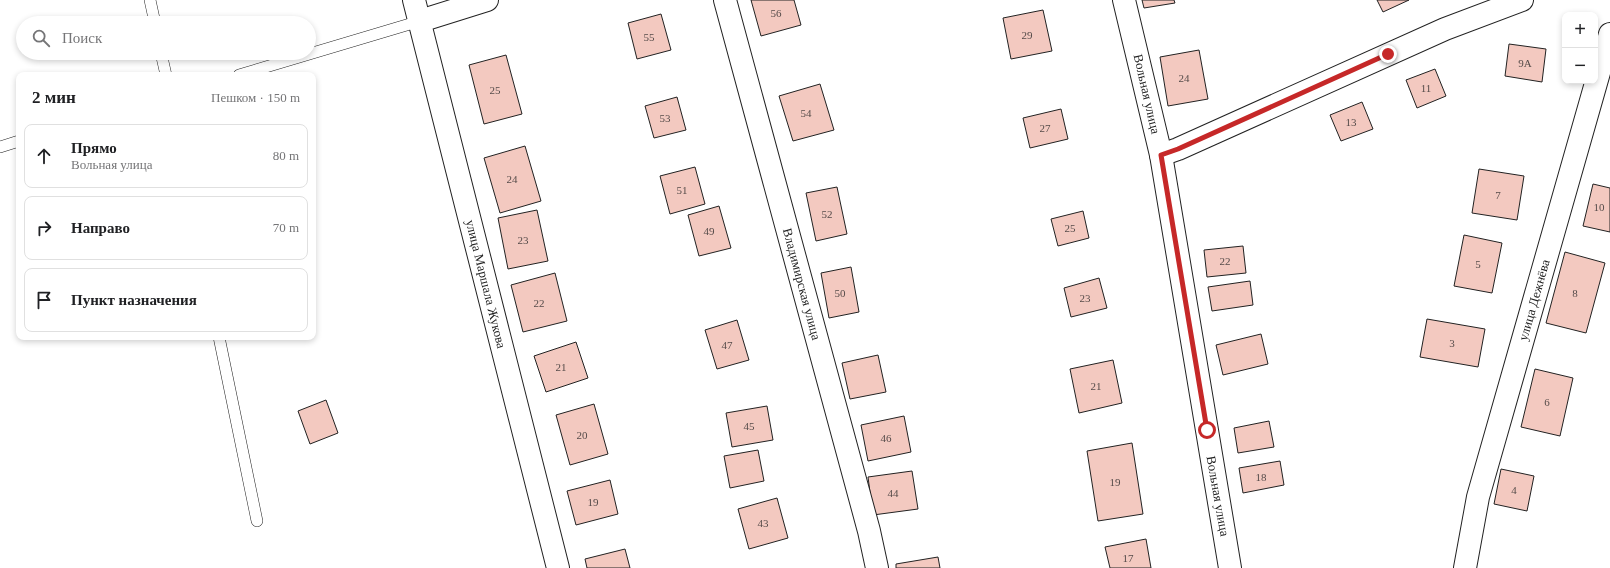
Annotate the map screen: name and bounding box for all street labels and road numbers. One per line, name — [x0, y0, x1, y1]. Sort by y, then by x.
street label: Вольная улица — [1131, 53, 1164, 136]
street label: улица Маршала Жукова — [463, 218, 509, 350]
street label: Владимирская улица — [780, 226, 824, 342]
street label: улица Дежнёва — [1515, 258, 1553, 342]
street label: Вольная улица — [1204, 455, 1232, 538]

